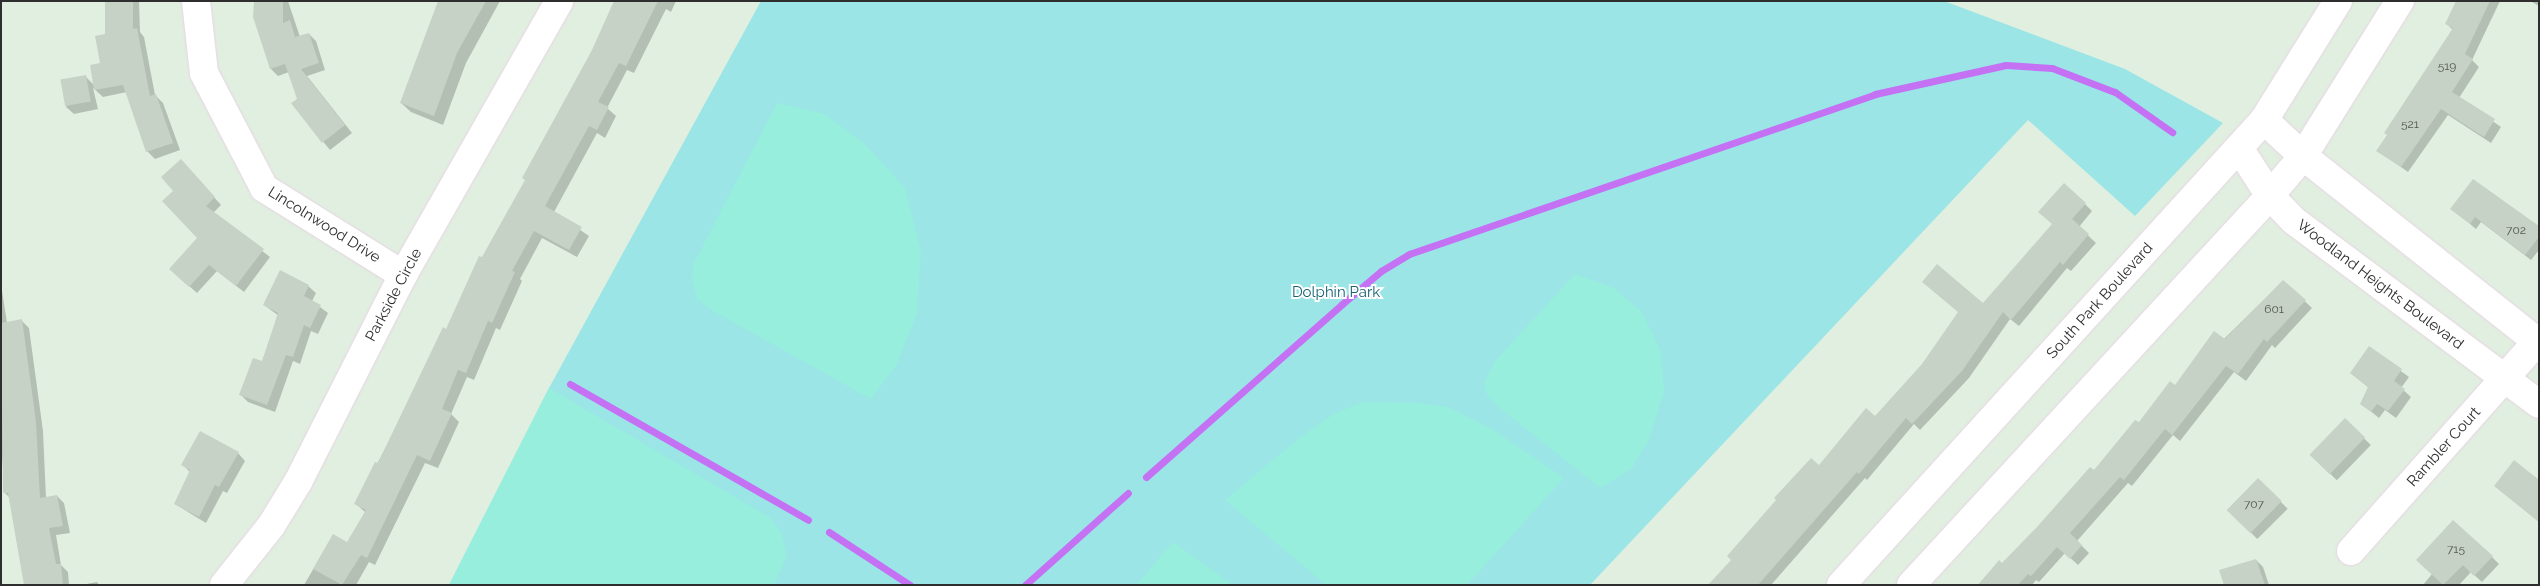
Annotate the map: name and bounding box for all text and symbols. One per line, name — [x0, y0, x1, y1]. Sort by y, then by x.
house number: 519 — [2438, 60, 2456, 74]
house number: 521 — [2401, 118, 2419, 132]
street label: Lincolnwood Drive — [264, 183, 384, 267]
street label: Woodland Heights Boulevard — [2293, 216, 2467, 354]
house number: 702 — [2506, 224, 2526, 238]
street label: South Park Boulevard — [2043, 239, 2157, 363]
street label: Parkside Circle — [362, 245, 426, 345]
park label: Dolphin Park — [1292, 284, 1380, 302]
house number: 601 — [2264, 303, 2284, 317]
street label: Rambler Court — [2403, 403, 2485, 491]
house number: 707 — [2244, 498, 2264, 512]
house number: 715 — [2447, 543, 2465, 557]

